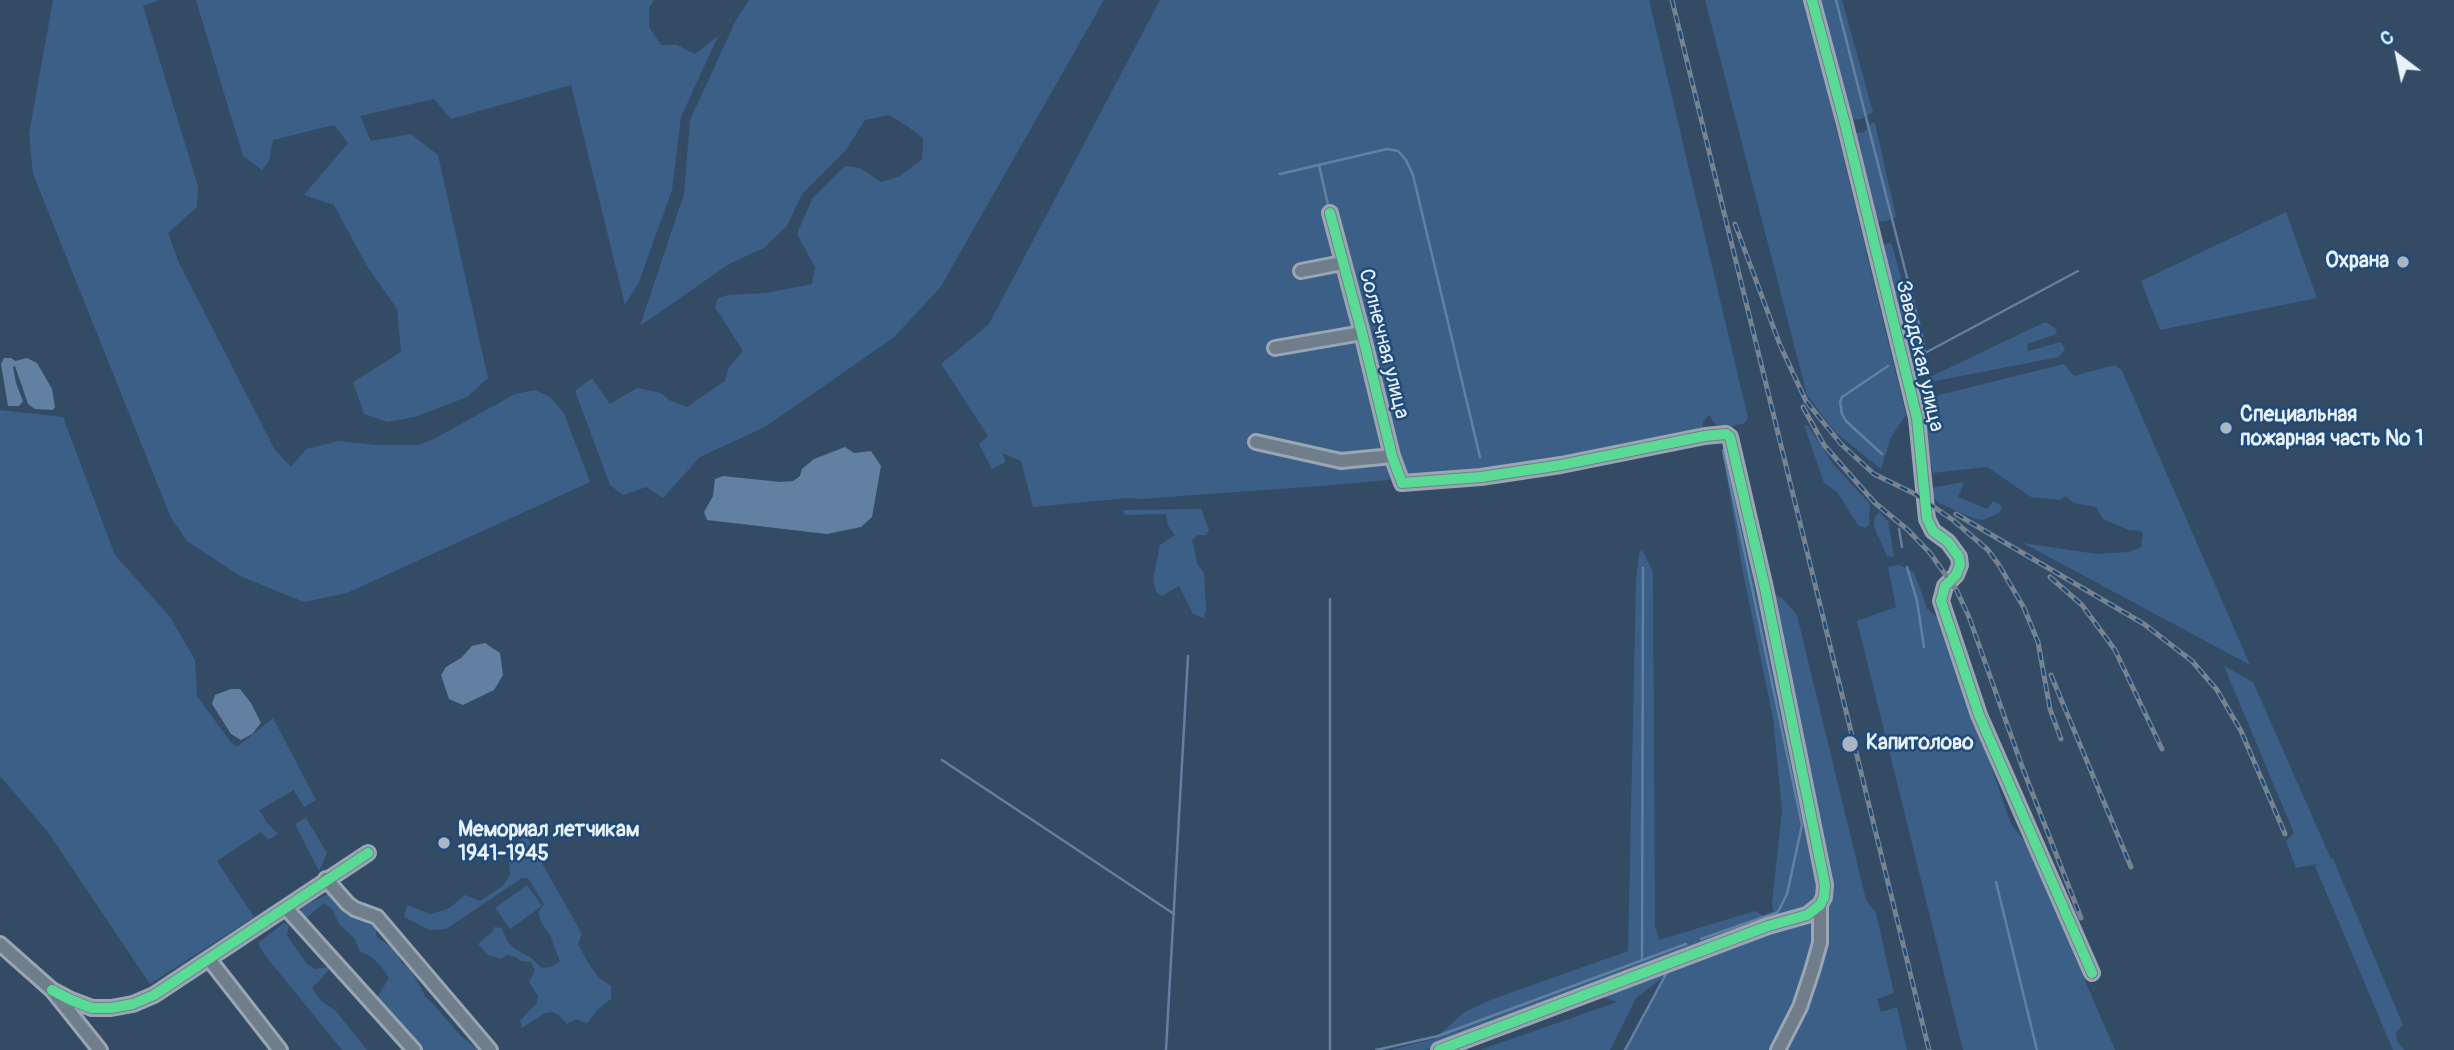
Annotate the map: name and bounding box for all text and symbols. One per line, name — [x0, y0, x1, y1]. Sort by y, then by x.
north arrow — [2363, 21, 2433, 91]
text: С — [2376, 25, 2398, 51]
place label: Охрана — [2325, 249, 2389, 275]
marker: Охрана — [2395, 254, 2411, 270]
street label: Солнечная улица — [1352, 266, 1414, 422]
street label: Заводская улица — [1889, 278, 1949, 434]
place label: Специальная пожарная часть № 1 — [2240, 403, 2423, 453]
marker: Специальная пожарная часть № 1 — [2218, 420, 2234, 436]
place label: Капитолово — [1866, 731, 1974, 757]
marker: Капитолово — [1840, 734, 1860, 754]
place label: Мемориал летчикам 1941-1945 — [458, 818, 640, 868]
marker: Мемориал летчикам 1941-1945 — [436, 835, 452, 851]

